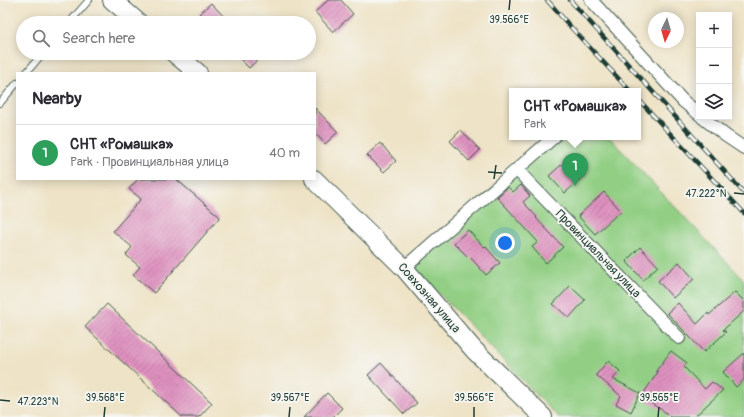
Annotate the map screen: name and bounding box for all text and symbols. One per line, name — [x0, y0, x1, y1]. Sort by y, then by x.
north arrow — [648, 12, 684, 48]
map controls — [696, 12, 732, 120]
button: + — [696, 12, 732, 48]
text: 39.566°E — [489, 14, 529, 26]
search box — [16, 16, 316, 60]
icon: search — [30, 27, 52, 49]
text: Search here — [62, 29, 135, 48]
button: − — [696, 48, 732, 84]
button: layers — [696, 84, 732, 120]
text: Nearby — [32, 88, 81, 109]
popup — [509, 88, 641, 140]
text: СНТ «Ромашка» — [523, 97, 627, 116]
text: Park — [523, 116, 546, 132]
text: СНТ «Ромашка» — [70, 135, 173, 154]
text: 1 — [42, 145, 48, 161]
text: 40 m — [269, 145, 300, 161]
pin: 1 — [562, 153, 588, 186]
text: Park · Провинциальная улица — [70, 154, 229, 170]
text: 47.222°N — [685, 188, 727, 200]
street label: Провинциальная улица — [552, 207, 644, 301]
your location — [495, 233, 515, 253]
street label: Совхозная улица — [395, 260, 464, 336]
text: 39.568°E — [86, 392, 124, 404]
text: 39.567°E — [271, 392, 309, 404]
text: 39.566°E — [454, 392, 494, 404]
text: 39.565°E — [639, 392, 679, 404]
text: 47.223°N — [18, 396, 59, 408]

